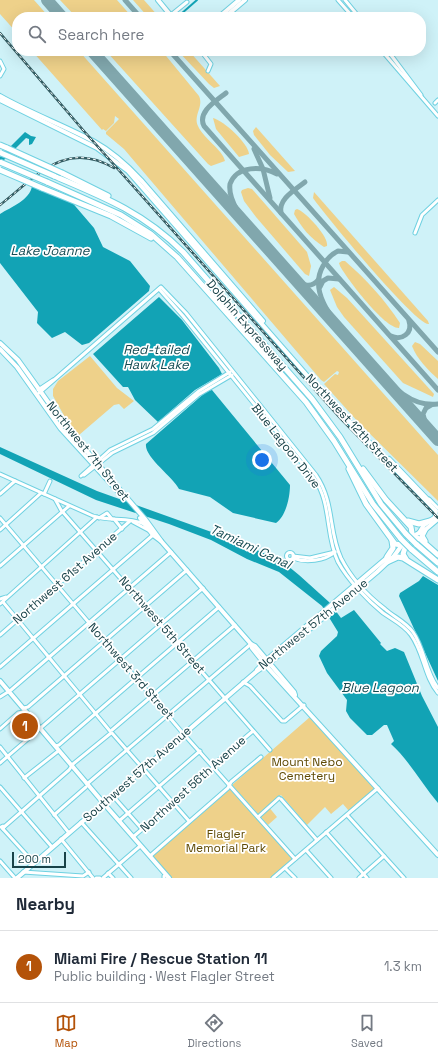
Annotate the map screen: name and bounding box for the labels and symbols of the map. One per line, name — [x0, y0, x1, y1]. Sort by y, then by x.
water label: Lake Joanne — [11, 242, 91, 259]
street label: Dolphin Expressway — [203, 276, 291, 374]
water label: Red-tailed Hawk Lake — [123, 341, 190, 373]
street label: Northwest 12th Street — [302, 370, 402, 476]
street label: Northwest 7th Street — [43, 398, 133, 504]
street label: Blue Lagoon Drive — [248, 400, 324, 492]
your location — [252, 450, 272, 470]
water label: Tamiami Canal — [207, 520, 296, 574]
street label: Northwest 61st Avenue — [9, 528, 121, 628]
street label: Northwest 5th Street — [115, 573, 209, 677]
street label: Northwest 57th Avenue — [255, 575, 371, 673]
street label: Northwest 3rd Street — [85, 619, 177, 723]
water label: Blue Lagoon — [341, 679, 420, 696]
pin: 1 — [12, 711, 38, 741]
street label: Southwest 57th Avenue — [80, 723, 194, 825]
street label: Northwest 56th Avenue — [137, 732, 249, 836]
park label: Mount Nebo Cemetery — [271, 754, 343, 784]
park label: Flagler Memorial Park — [186, 826, 267, 856]
scale bar — [12, 850, 66, 869]

